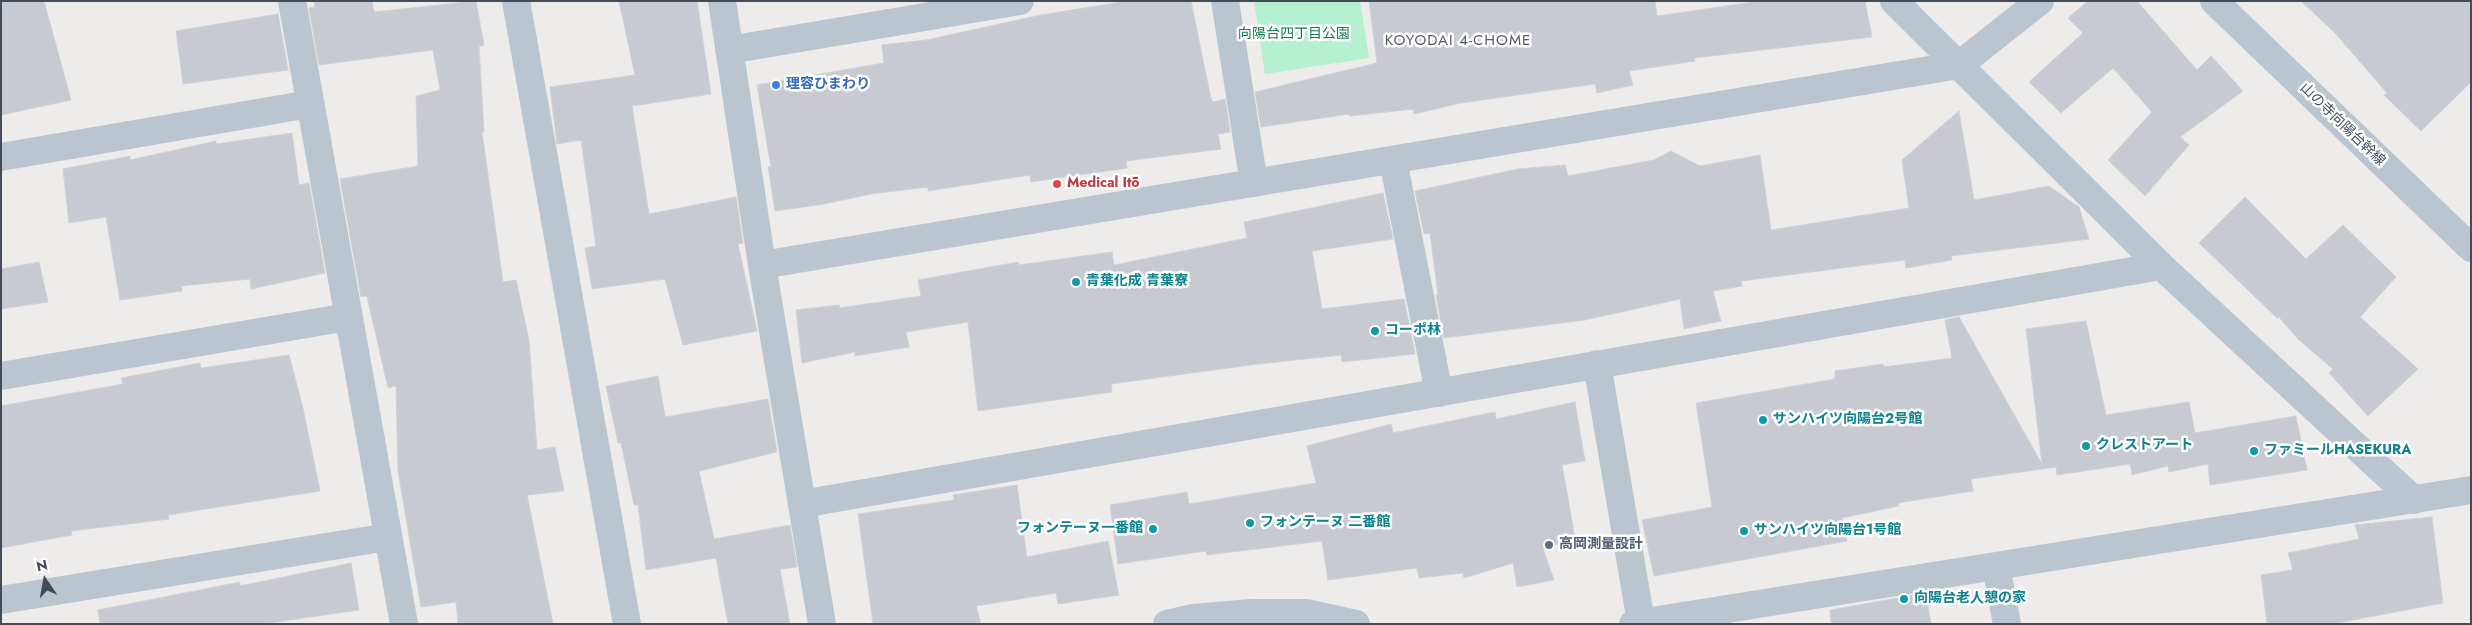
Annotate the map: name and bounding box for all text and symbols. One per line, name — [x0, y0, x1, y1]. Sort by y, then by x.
park label: 向陽台四丁目公園 — [1238, 27, 1350, 43]
district label: KOYODAI 4-CHOME — [1383, 32, 1533, 50]
place label: 理容ひまわり — [786, 77, 870, 93]
marker: 理容ひまわり — [770, 79, 782, 91]
street label: 山の寺向陽台幹線 — [2296, 80, 2388, 170]
place label: Medical Itō — [1067, 176, 1140, 192]
marker: Medical Itō — [1051, 178, 1063, 190]
place label: 青葉化成 青葉寮 — [1086, 274, 1188, 290]
marker: 青葉化成 青葉寮 — [1070, 276, 1082, 288]
place label: コーポ林 — [1385, 323, 1441, 339]
marker: コーポ林 — [1369, 325, 1381, 337]
place label: サンハイツ向陽台2号館 — [1773, 412, 1922, 428]
marker: サンハイツ向陽台2号館 — [1757, 414, 1769, 426]
place label: クレストアート — [2096, 438, 2193, 454]
marker: クレストアート — [2080, 440, 2092, 452]
place label: ファミールHASEKURA — [2264, 443, 2411, 459]
marker: ファミールHASEKURA — [2248, 445, 2260, 457]
place label: フォンテーヌ 二番館 — [1260, 515, 1390, 531]
marker: フォンテーヌ 二番館 — [1244, 517, 1256, 529]
place label: フォンテーヌ一番館 — [1017, 521, 1143, 537]
marker: フォンテーヌ一番館 — [1147, 523, 1159, 535]
place label: サンハイツ向陽台1号館 — [1754, 523, 1901, 539]
marker: サンハイツ向陽台1号館 — [1738, 525, 1750, 537]
place label: 高岡測量設計 — [1559, 537, 1643, 553]
marker: 高岡測量設計 — [1543, 539, 1555, 551]
text: N — [34, 554, 49, 576]
north arrow — [20, 555, 70, 605]
place label: 向陽台老人憩の家 — [1914, 591, 2026, 607]
marker: 向陽台老人憩の家 — [1898, 593, 1910, 605]

